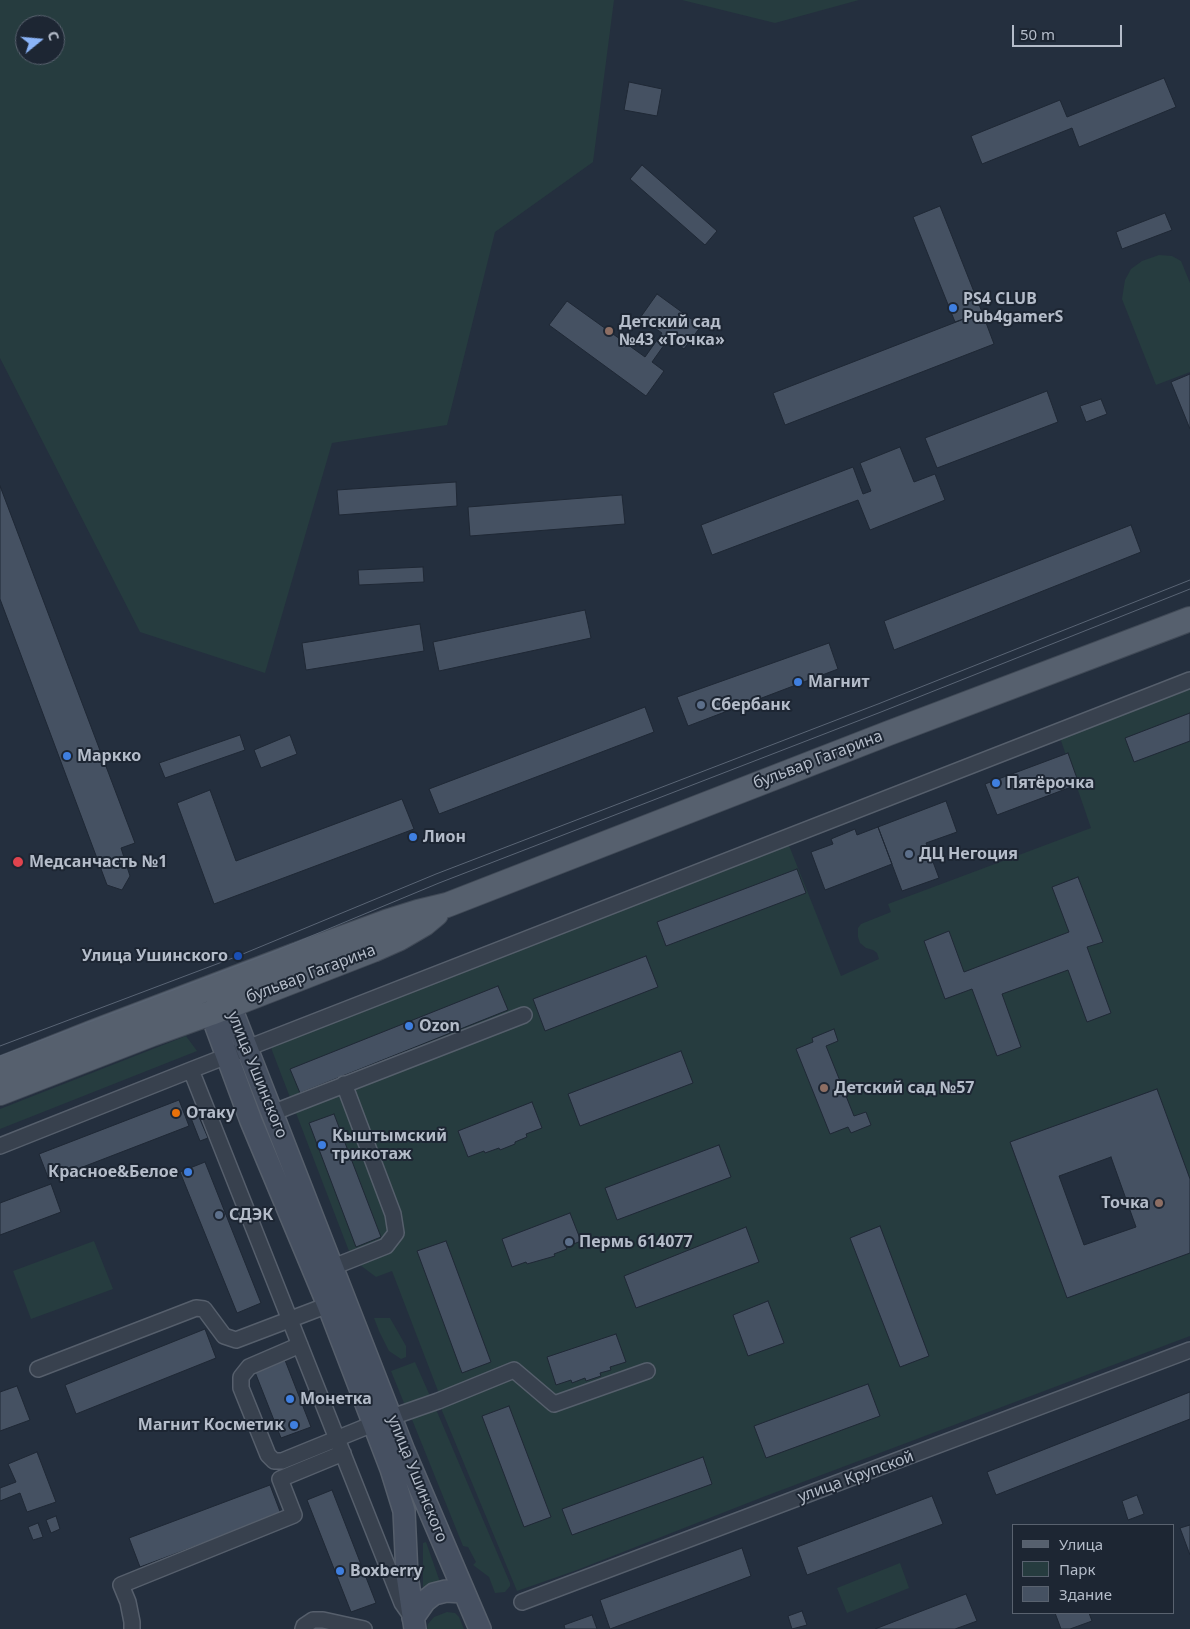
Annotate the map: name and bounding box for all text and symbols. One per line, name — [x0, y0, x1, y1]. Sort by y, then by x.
north arrow — [15, 15, 65, 65]
scale bar — [1015, 15, 1125, 47]
text: 50 m — [1020, 24, 1055, 44]
text: С — [43, 29, 64, 43]
place label: PS4 CLUB Pub4gamerS — [963, 289, 1063, 327]
marker: PS4 CLUB Pub4gamerS — [947, 302, 959, 314]
place label: Детский сад №43 «Точка» — [619, 312, 725, 350]
marker: Детский сад №43 «Точка» — [603, 325, 615, 337]
place label: Магнит — [808, 672, 870, 692]
marker: Магнит — [792, 676, 804, 688]
place label: Сбербанк — [711, 695, 791, 715]
marker: Сбербанк — [695, 699, 707, 711]
street label: бульвар Гагарина — [751, 726, 885, 794]
place label: Маркко — [77, 746, 141, 766]
marker: Маркко — [61, 750, 73, 762]
place label: Пятёрочка — [1006, 773, 1094, 793]
marker: Пятёрочка — [990, 777, 1002, 789]
place label: Лион — [423, 827, 466, 847]
marker: Лион — [407, 831, 419, 843]
place label: ДЦ Негоция — [919, 844, 1018, 864]
marker: ДЦ Негоция — [903, 848, 915, 860]
place label: Медсанчасть №1 — [29, 852, 167, 872]
marker: Медсанчасть №1 — [11, 855, 25, 869]
street label: бульвар Гагарина — [244, 940, 378, 1008]
place label: Улица Ушинского — [82, 946, 228, 966]
marker: Улица Ушинского — [232, 950, 244, 962]
street label: улица Ушинского — [223, 1009, 291, 1141]
place label: Ozon — [419, 1016, 460, 1036]
marker: Ozon — [403, 1020, 415, 1032]
place label: Детский сад №57 — [834, 1078, 975, 1098]
marker: Детский сад №57 — [818, 1082, 830, 1094]
place label: Отаку — [186, 1103, 235, 1123]
marker: Отаку — [170, 1107, 182, 1119]
place label: Кыштымский трикотаж — [332, 1126, 447, 1164]
marker: Кыштымский трикотаж — [316, 1139, 328, 1151]
place label: Красное&Белое — [48, 1162, 178, 1182]
marker: Красное&Белое — [182, 1166, 194, 1178]
place label: Точка — [1101, 1193, 1149, 1213]
marker: Точка — [1153, 1197, 1165, 1209]
place label: СДЭК — [229, 1205, 273, 1225]
marker: СДЭК — [213, 1209, 225, 1221]
place label: Пермь 614077 — [579, 1232, 693, 1252]
marker: Пермь 614077 — [563, 1236, 575, 1248]
place label: Монетка — [300, 1389, 372, 1409]
marker: Монетка — [284, 1393, 296, 1405]
street label: улица Ушинского — [383, 1413, 451, 1545]
place label: Магнит Косметик — [138, 1415, 284, 1435]
marker: Магнит Косметик — [288, 1419, 300, 1431]
street label: улица Крупской — [795, 1447, 917, 1507]
legend — [1012, 1524, 1175, 1614]
text: Улица — [1059, 1534, 1103, 1554]
text: Парк — [1059, 1559, 1095, 1579]
place label: Boxberry — [350, 1561, 423, 1581]
marker: Boxberry — [334, 1565, 346, 1577]
text: Здание — [1059, 1584, 1112, 1604]

